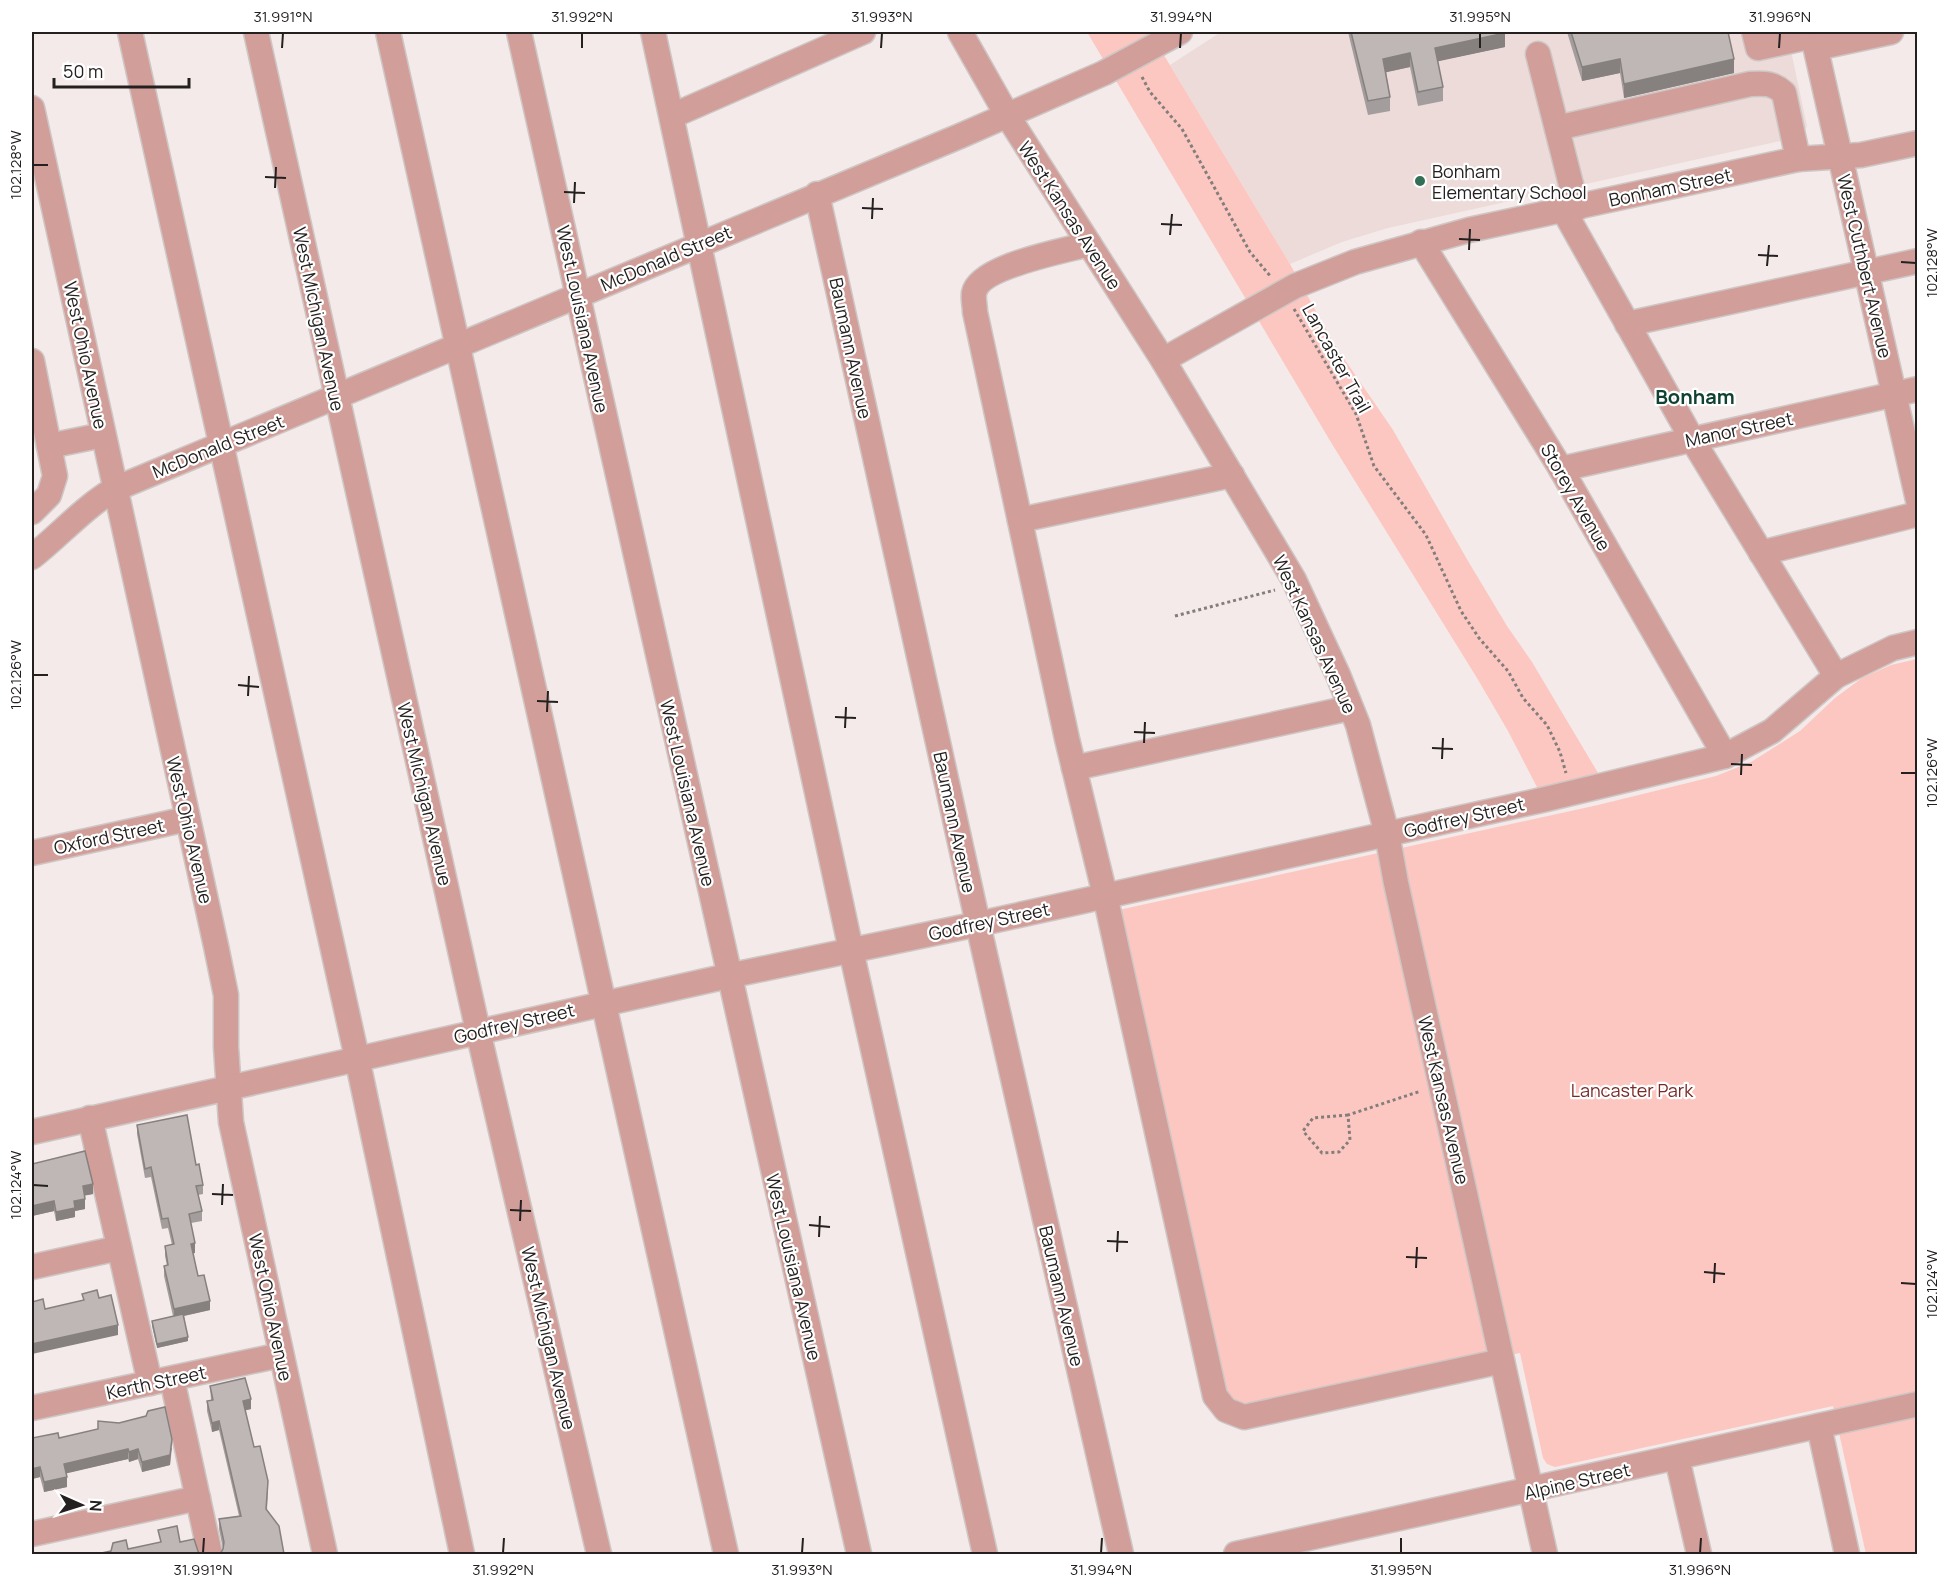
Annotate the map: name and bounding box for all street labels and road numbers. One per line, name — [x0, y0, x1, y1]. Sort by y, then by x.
street label: West Kansas Avenue — [1013, 136, 1127, 294]
street label: Bonham Street — [1606, 162, 1734, 212]
street label: West Cuthbert Avenue — [1832, 172, 1898, 360]
street label: McDonald Street — [597, 220, 735, 296]
street label: West Louisiana Avenue — [551, 223, 615, 415]
street label: West Michigan Avenue — [288, 225, 350, 413]
street label: Baumann Avenue — [824, 275, 878, 421]
street label: West Ohio Avenue — [59, 279, 113, 431]
street label: Lancaster Trail — [1297, 299, 1377, 417]
street label: Manor Street — [1683, 406, 1795, 452]
street label: McDonald Street — [149, 409, 287, 483]
street label: Storey Avenue — [1536, 439, 1616, 555]
street label: West Kansas Avenue — [1268, 551, 1362, 717]
street label: West Louisiana Avenue — [655, 697, 721, 889]
street label: West Michigan Avenue — [392, 700, 458, 888]
street label: Baumann Avenue — [928, 749, 982, 895]
street label: West Ohio Avenue — [161, 754, 219, 906]
street label: Godfrey Street — [1401, 791, 1527, 843]
street label: Oxford Street — [52, 813, 166, 859]
street label: Godfrey Street — [926, 896, 1052, 946]
street label: Godfrey Street — [451, 997, 577, 1049]
street label: West Kansas Avenue — [1413, 1013, 1475, 1187]
street label: West Louisiana Avenue — [761, 1171, 827, 1363]
street label: Baumann Avenue — [1034, 1223, 1090, 1369]
street label: West Ohio Avenue — [244, 1231, 298, 1383]
street label: West Michigan Avenue — [516, 1244, 582, 1432]
street label: Kerth Street — [104, 1360, 208, 1404]
street label: Alpine Street — [1522, 1457, 1632, 1505]

